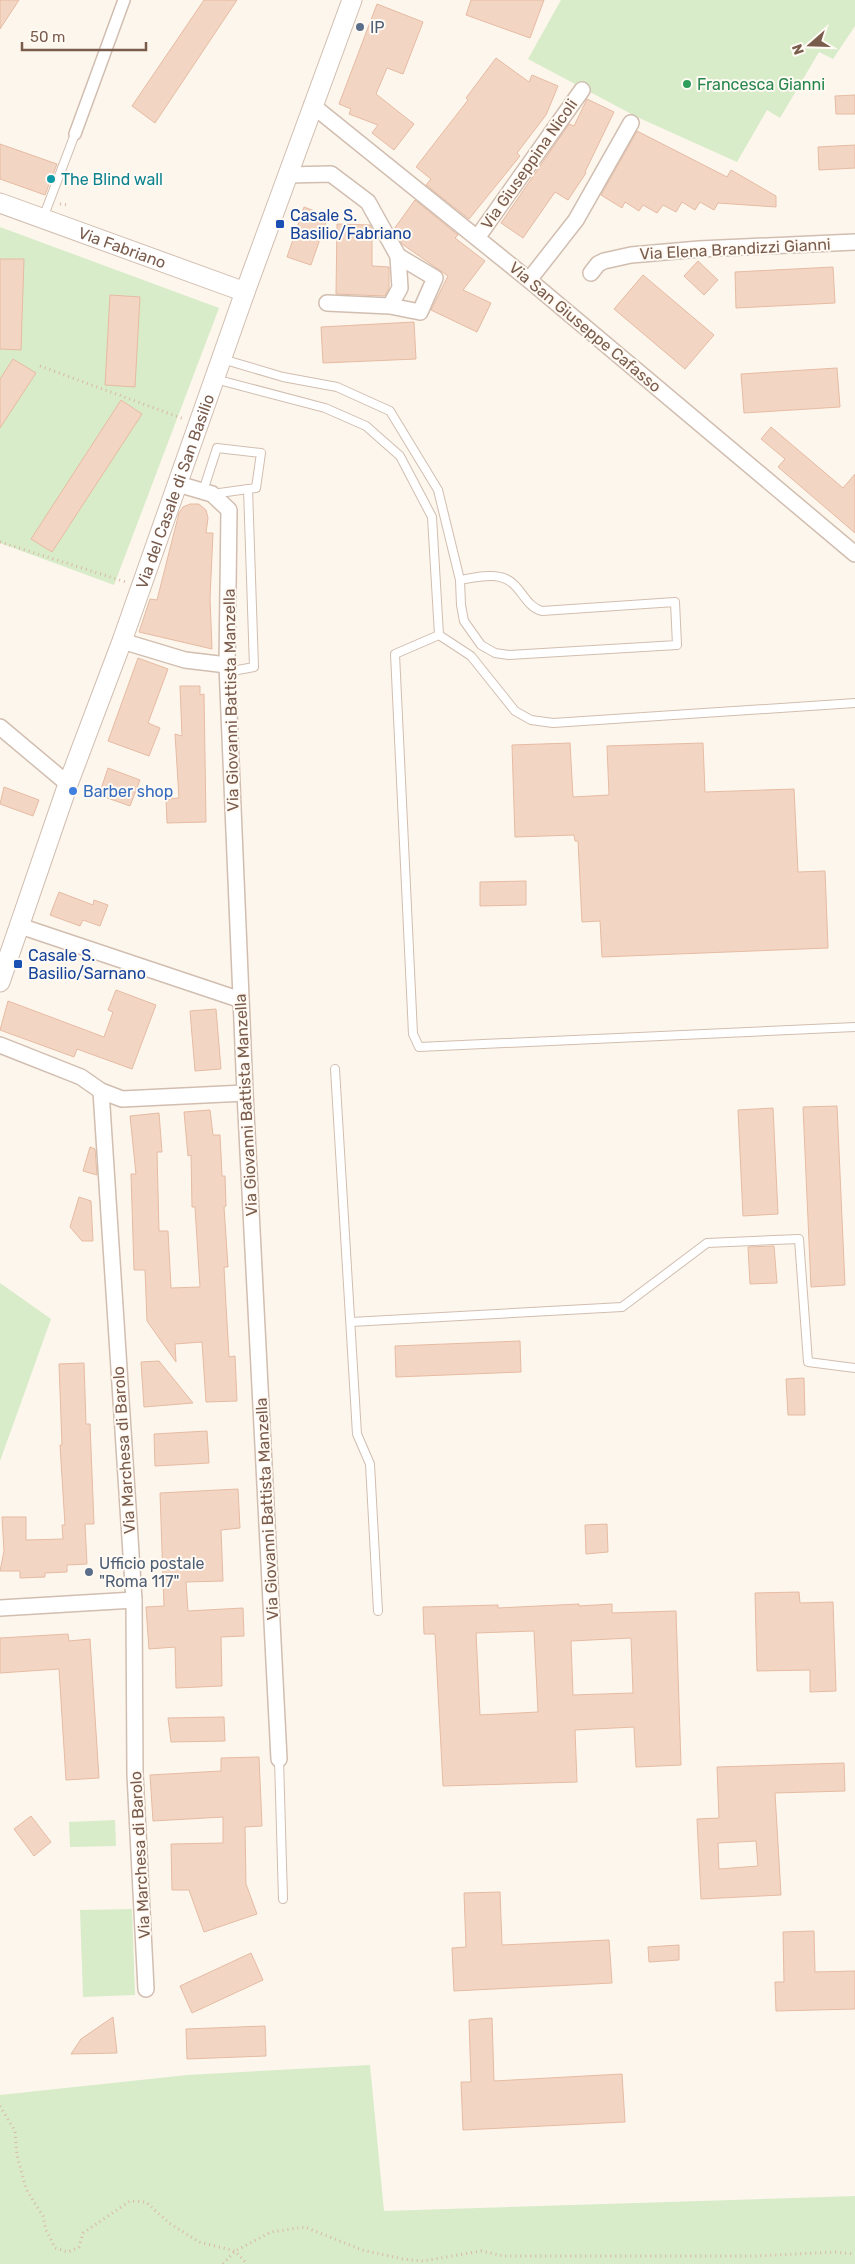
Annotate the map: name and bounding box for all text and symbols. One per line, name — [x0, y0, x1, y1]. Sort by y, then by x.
place label: IP — [370, 18, 385, 37]
scale bar — [22, 20, 146, 52]
north arrow — [785, 20, 835, 70]
marker: IP — [354, 21, 366, 33]
text: 50 m — [30, 28, 65, 46]
text: N — [789, 42, 808, 57]
place label: Francesca Gianni — [697, 75, 825, 94]
marker: Francesca Gianni — [681, 78, 693, 90]
street label: Via Giuseppina Nicoli — [477, 95, 581, 233]
place label: The Blind wall — [61, 170, 163, 189]
marker: The Blind wall — [45, 173, 57, 185]
place label: Casale S. Basilio/Fabriano — [290, 206, 411, 243]
marker: Casale S. Basilio/Fabriano — [274, 218, 286, 230]
street label: Via Fabriano — [76, 223, 169, 272]
street label: Via Elena Brandizzi Gianni — [639, 235, 831, 263]
street label: Via San Giuseppe Cafasso — [505, 258, 665, 396]
street label: Via del Casale di San Basilio — [132, 391, 218, 591]
street label: Via Giovanni Battista Manzella — [220, 588, 242, 812]
place label: Barber shop — [83, 782, 173, 801]
marker: Barber shop — [67, 785, 79, 797]
place label: Casale S. Basilio/Sarnano — [28, 946, 146, 983]
marker: Casale S. Basilio/Sarnano — [12, 958, 24, 970]
street label: Via Giovanni Battista Manzella — [231, 993, 261, 1217]
street label: Via Marchesa di Barolo — [109, 1366, 139, 1534]
street label: Via Giovanni Battista Manzella — [252, 1397, 282, 1621]
place label: Ufficio postale "Roma 117" — [99, 1554, 205, 1591]
marker: Ufficio postale "Roma 117" — [83, 1566, 95, 1578]
street label: Via Marchesa di Barolo — [126, 1771, 154, 1939]

